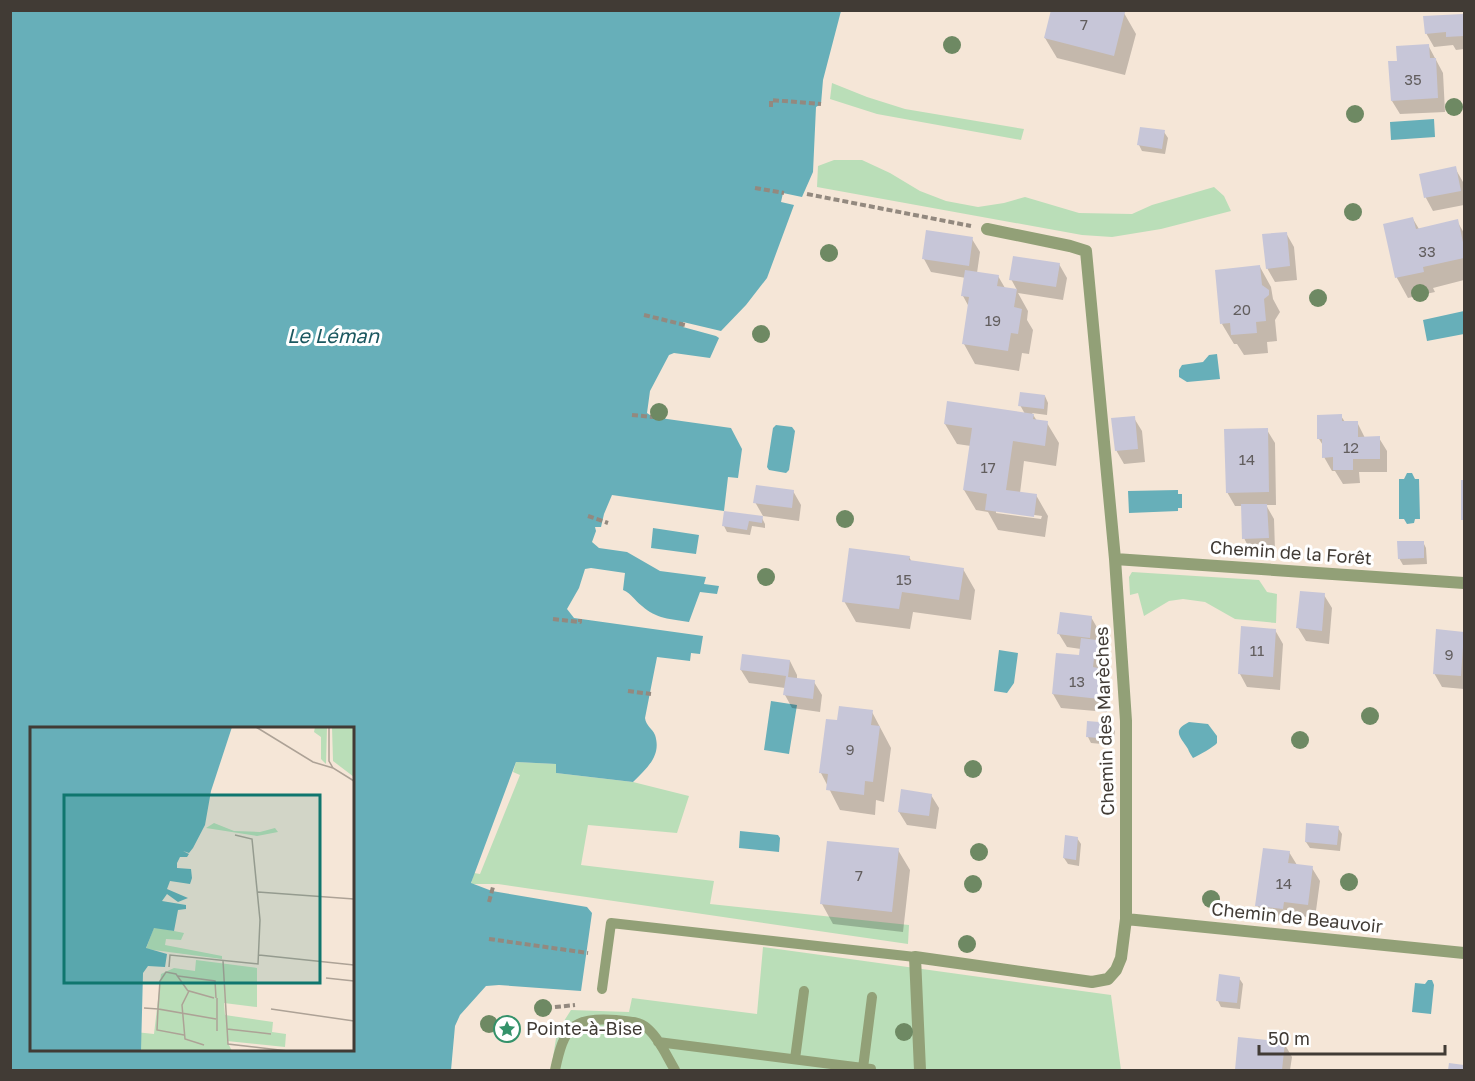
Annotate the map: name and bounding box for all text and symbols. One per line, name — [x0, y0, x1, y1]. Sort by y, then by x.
house number: 7 — [1080, 15, 1088, 33]
house number: 35 — [1404, 70, 1422, 88]
house number: 33 — [1418, 242, 1436, 260]
house number: 20 — [1233, 300, 1251, 318]
house number: 19 — [985, 311, 1001, 329]
water label: Le Léman — [287, 323, 380, 347]
house number: 12 — [1343, 438, 1359, 456]
house number: 14 — [1239, 450, 1255, 468]
house number: 17 — [980, 458, 996, 476]
street label: Chemin de la Forêt — [1209, 535, 1373, 569]
house number: 15 — [896, 570, 912, 588]
street label: Chemin des Marèches — [1090, 626, 1118, 816]
house number: 11 — [1250, 641, 1264, 659]
house number: 9 — [1444, 645, 1454, 663]
house number: 13 — [1069, 672, 1085, 690]
inset map — [30, 727, 354, 1051]
house number: 9 — [845, 740, 855, 758]
house number: 7 — [855, 866, 863, 884]
house number: 14 — [1276, 874, 1292, 892]
street label: Chemin de Beauvoir — [1210, 897, 1384, 937]
place icon: Pointe-à-Bise — [492, 1014, 522, 1044]
place label: Pointe-à-Bise — [526, 1017, 642, 1039]
scale bar — [1259, 1018, 1445, 1056]
text: 50 m — [1268, 1027, 1310, 1049]

